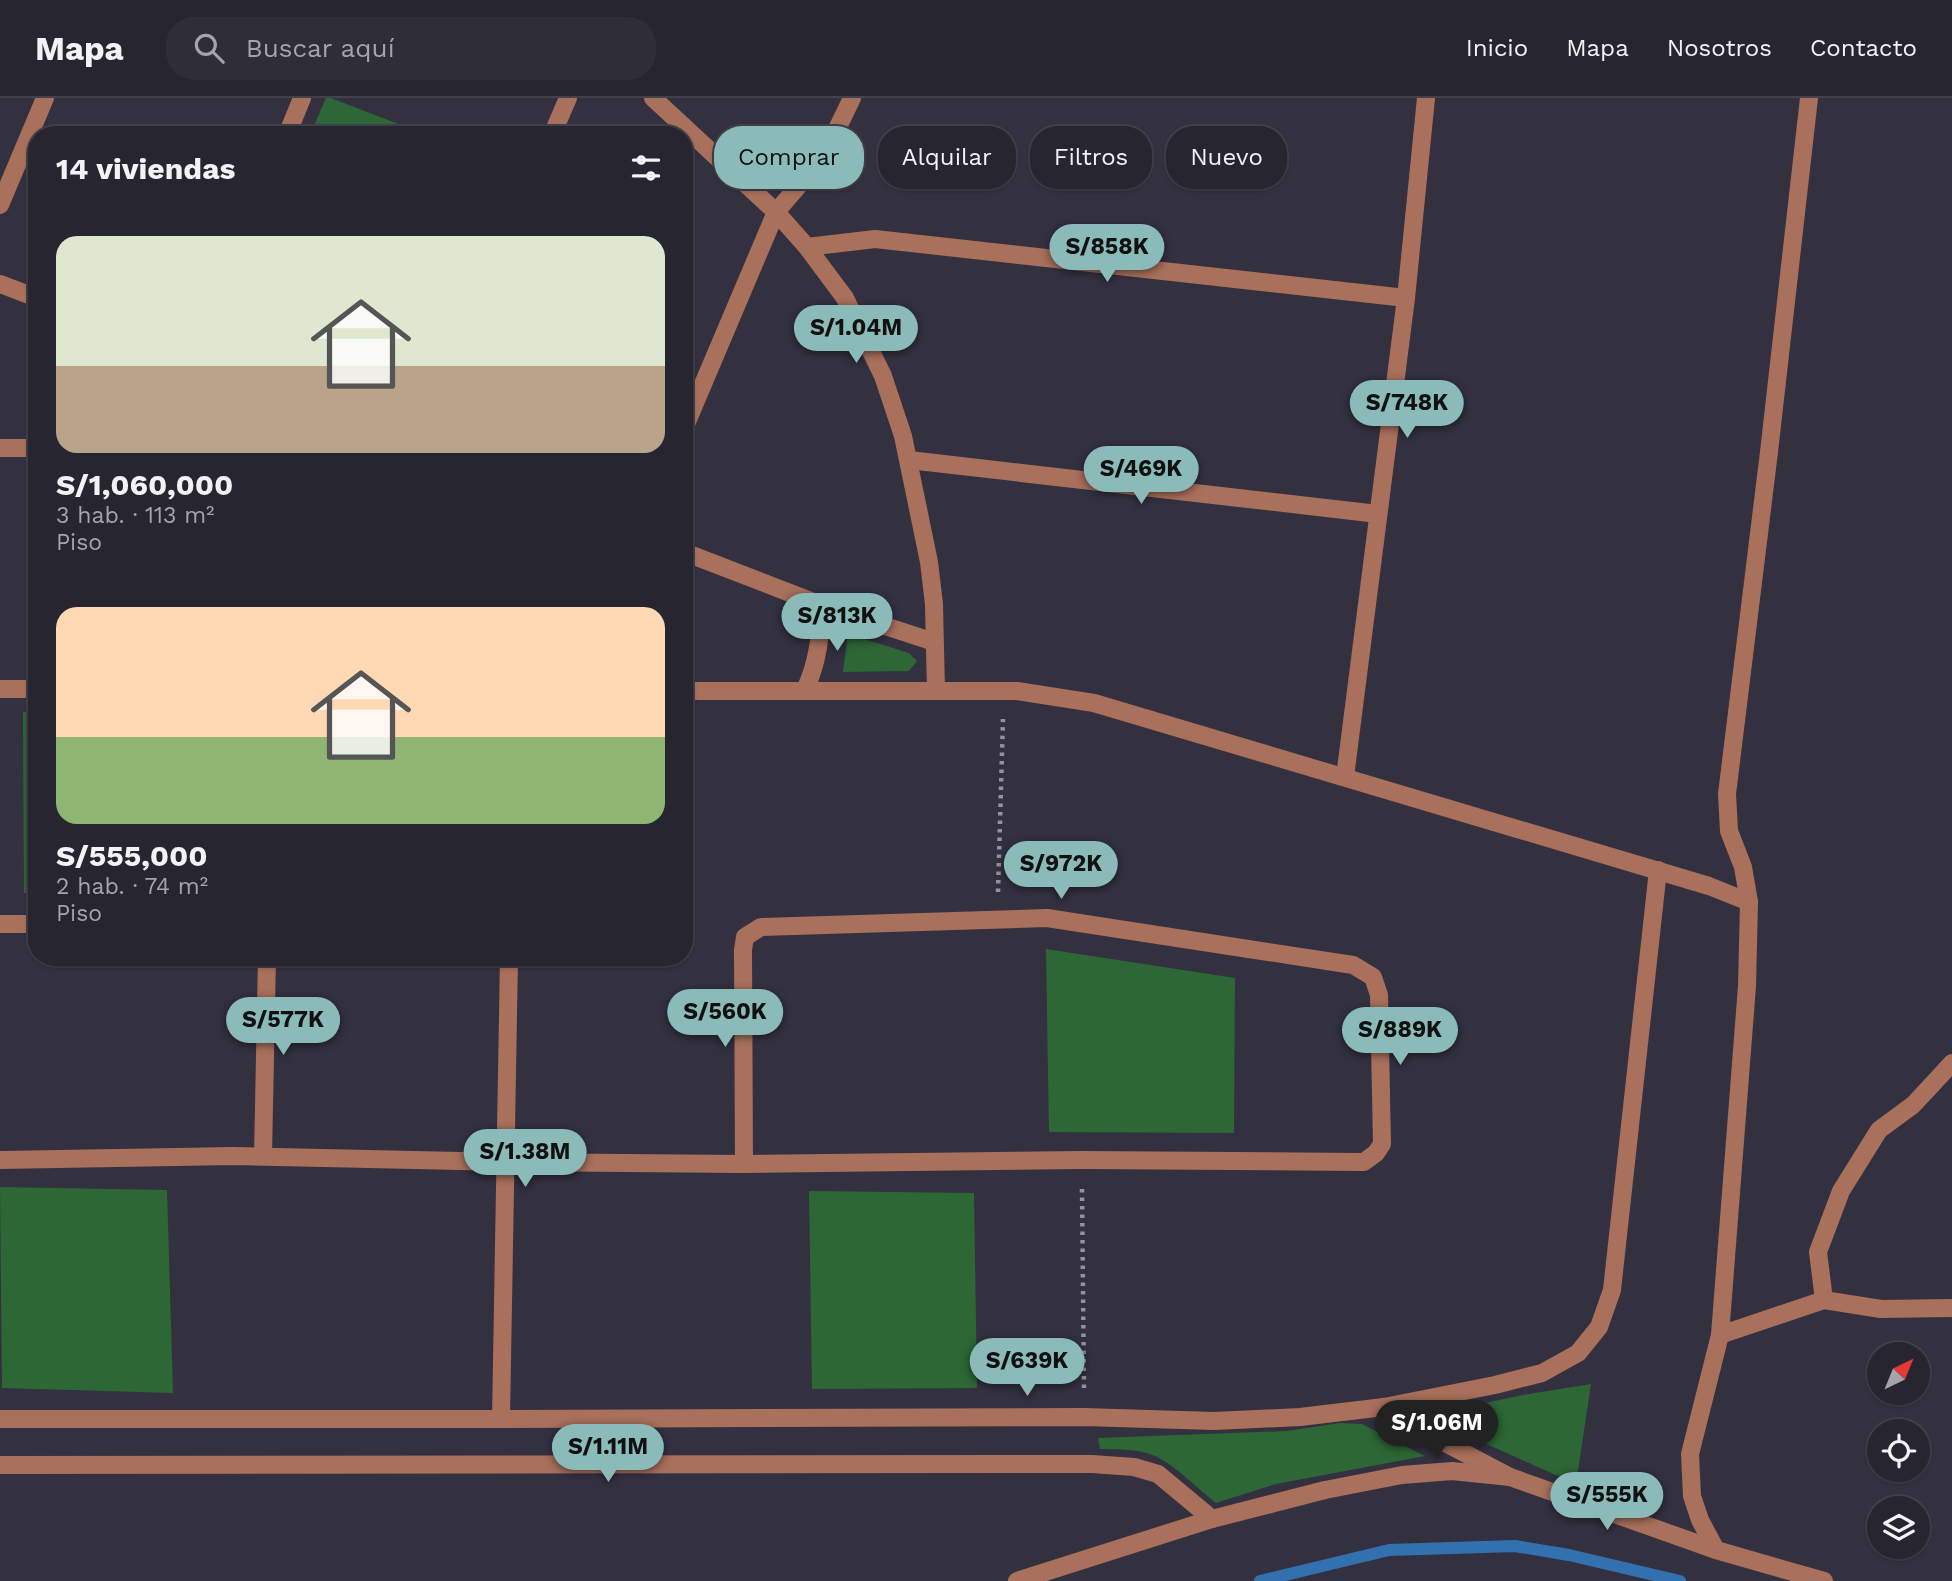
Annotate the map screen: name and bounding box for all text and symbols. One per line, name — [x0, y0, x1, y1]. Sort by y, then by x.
search box — [166, 17, 656, 80]
text: Mapa — [35, 29, 124, 68]
icon: search — [190, 29, 228, 67]
text: Buscar aquí — [246, 33, 395, 63]
text: Inicio — [1466, 34, 1528, 62]
text: Mapa — [1566, 34, 1629, 62]
text: Nosotros — [1667, 34, 1772, 62]
text: Contacto — [1810, 34, 1917, 62]
chip: Comprar — [714, 126, 864, 189]
chip: Alquilar — [878, 126, 1016, 189]
chip: Filtros — [1030, 126, 1152, 189]
chip: Nuevo — [1166, 126, 1287, 189]
icon: filters — [627, 149, 665, 187]
text: 14 viviendas — [56, 151, 236, 186]
pin: S/858K — [1050, 225, 1164, 284]
text: S/858K — [1065, 233, 1149, 260]
icon: home — [298, 281, 424, 407]
pin: S/1.04M — [791, 306, 921, 365]
text: S/1.04M — [810, 314, 902, 341]
pin: S/748K — [1350, 380, 1464, 440]
text: S/748K — [1366, 389, 1448, 416]
pin: S/469K — [1084, 446, 1198, 506]
text: S/469K — [1100, 455, 1182, 482]
text: S/1,060,000 — [56, 467, 233, 502]
text: 3 hab. · 113 m² — [56, 502, 215, 529]
text: Piso — [56, 529, 102, 556]
pin: S/813K — [780, 594, 894, 653]
text: S/813K — [798, 602, 876, 629]
icon: home — [298, 652, 424, 778]
text: S/555,000 — [56, 838, 208, 873]
pin: S/972K — [1004, 842, 1118, 901]
text: S/972K — [1020, 850, 1102, 877]
text: 2 hab. · 74 m² — [56, 873, 208, 900]
text: Piso — [56, 900, 102, 927]
pin: S/560K — [668, 990, 782, 1049]
pin: S/577K — [226, 998, 340, 1057]
text: S/560K — [683, 998, 767, 1025]
text: S/577K — [242, 1006, 324, 1033]
pin: S/889K — [1343, 1007, 1457, 1067]
text: S/889K — [1358, 1016, 1442, 1043]
pin: S/1.38M — [460, 1130, 590, 1189]
text: S/1.38M — [480, 1138, 570, 1165]
pin: S/639K — [970, 1338, 1084, 1398]
north arrow — [1867, 1342, 1930, 1405]
map controls — [1867, 1342, 1930, 1559]
text: S/639K — [986, 1347, 1068, 1374]
pin: S/1.06M — [1372, 1400, 1502, 1460]
text: S/1.06M — [1391, 1409, 1483, 1436]
button: locate — [1867, 1419, 1930, 1482]
pin: S/1.11M — [543, 1424, 673, 1484]
text: S/1.11M — [568, 1433, 648, 1460]
pin: S/555K — [1550, 1472, 1664, 1532]
text: S/555K — [1566, 1481, 1648, 1508]
button: layers — [1867, 1496, 1930, 1559]

